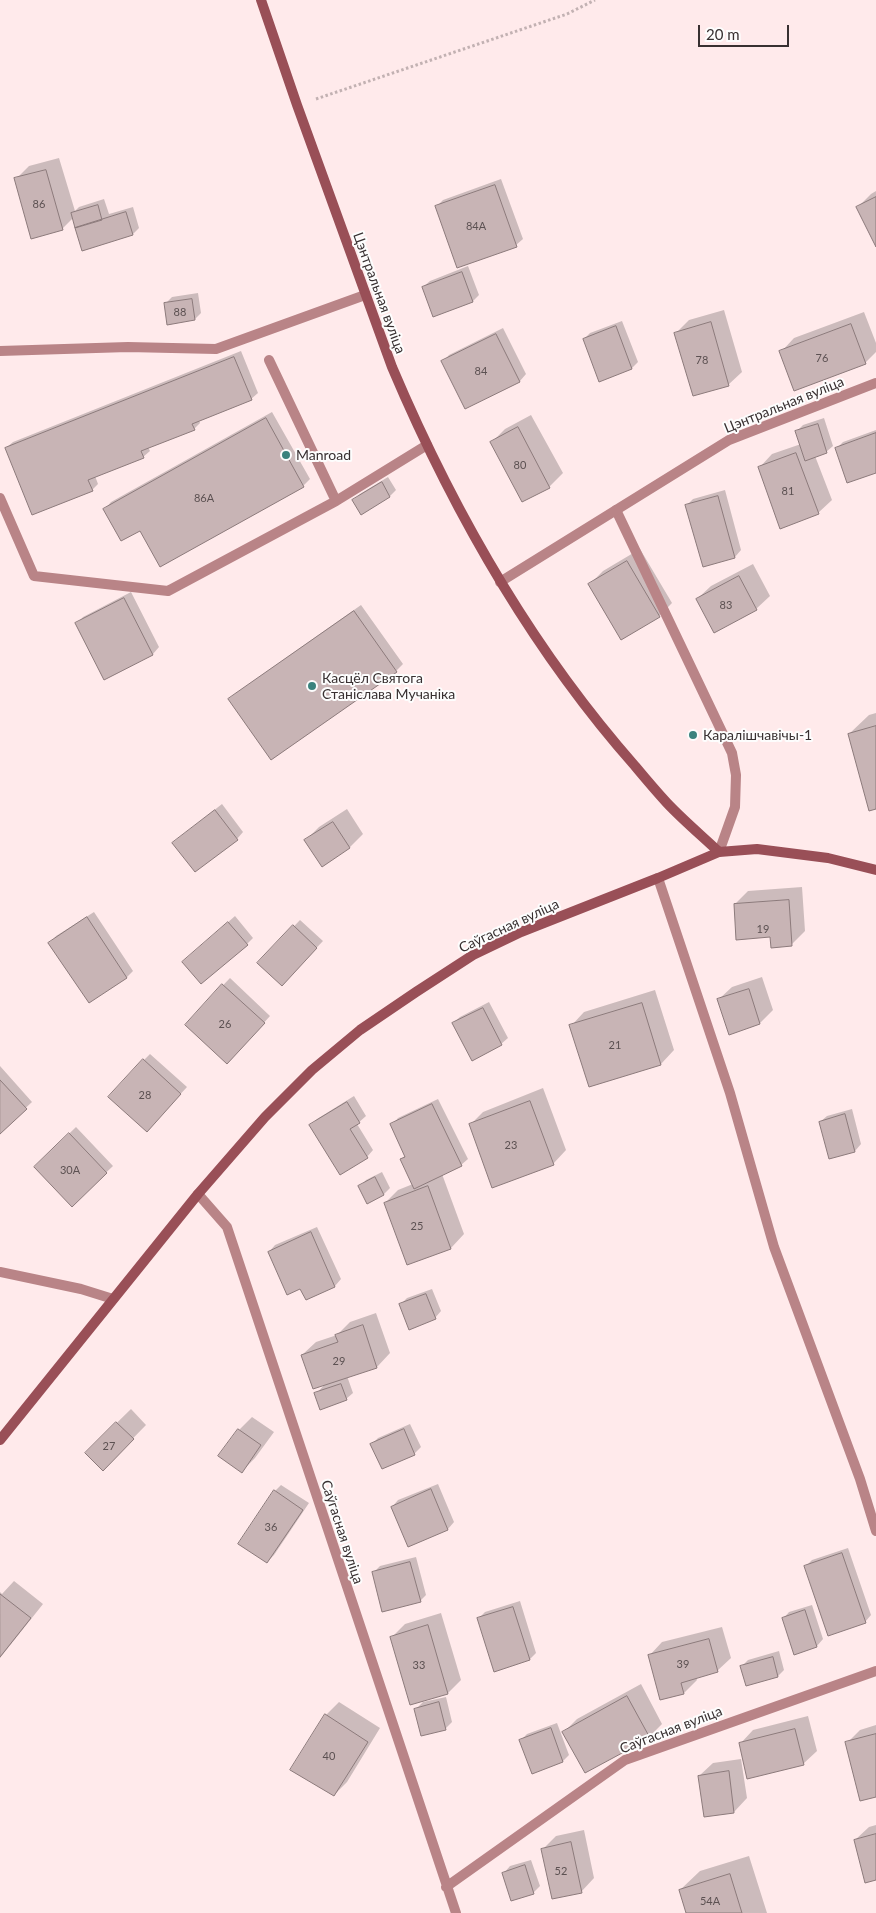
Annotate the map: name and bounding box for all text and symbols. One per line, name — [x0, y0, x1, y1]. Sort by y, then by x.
scale bar — [701, 15, 792, 47]
text: 20 m — [706, 25, 740, 43]
house number: 86 — [33, 197, 45, 211]
house number: 84А — [466, 219, 486, 233]
street label: Цэнтральная вуліца — [349, 230, 409, 356]
house number: 88 — [174, 305, 186, 319]
house number: 76 — [816, 351, 828, 365]
house number: 78 — [696, 353, 708, 367]
house number: 84 — [475, 364, 487, 378]
street label: Цэнтральная вуліца — [722, 373, 846, 437]
place label: Manroad — [296, 447, 351, 463]
marker: Manroad — [280, 449, 292, 461]
house number: 80 — [514, 458, 526, 472]
house number: 81 — [782, 484, 794, 498]
house number: 86А — [194, 491, 214, 505]
house number: 83 — [720, 598, 732, 612]
place label: Касцёл Святога Станіслава Мучаніка — [322, 670, 455, 702]
marker: Касцёл Святога Станіслава Мучаніка — [306, 680, 318, 692]
place label: Каралішчавічы-1 — [703, 727, 812, 743]
marker: Каралішчавічы-1 — [687, 729, 699, 741]
street label: Саўгасная вуліца — [456, 895, 562, 957]
house number: 19 — [757, 922, 769, 936]
house number: 26 — [219, 1017, 231, 1031]
house number: 21 — [609, 1038, 621, 1052]
house number: 28 — [139, 1088, 151, 1102]
house number: 23 — [505, 1138, 517, 1152]
house number: 30А — [60, 1163, 80, 1177]
house number: 25 — [411, 1219, 423, 1233]
house number: 29 — [333, 1354, 345, 1368]
house number: 27 — [103, 1439, 115, 1453]
street label: Саўгасная вуліца — [317, 1478, 367, 1586]
house number: 36 — [265, 1520, 277, 1534]
house number: 39 — [677, 1657, 689, 1671]
house number: 33 — [413, 1658, 425, 1672]
street label: Саўгасная вуліца — [617, 1703, 725, 1757]
house number: 40 — [323, 1749, 335, 1763]
house number: 52 — [555, 1864, 567, 1878]
house number: 54А — [700, 1894, 720, 1908]

